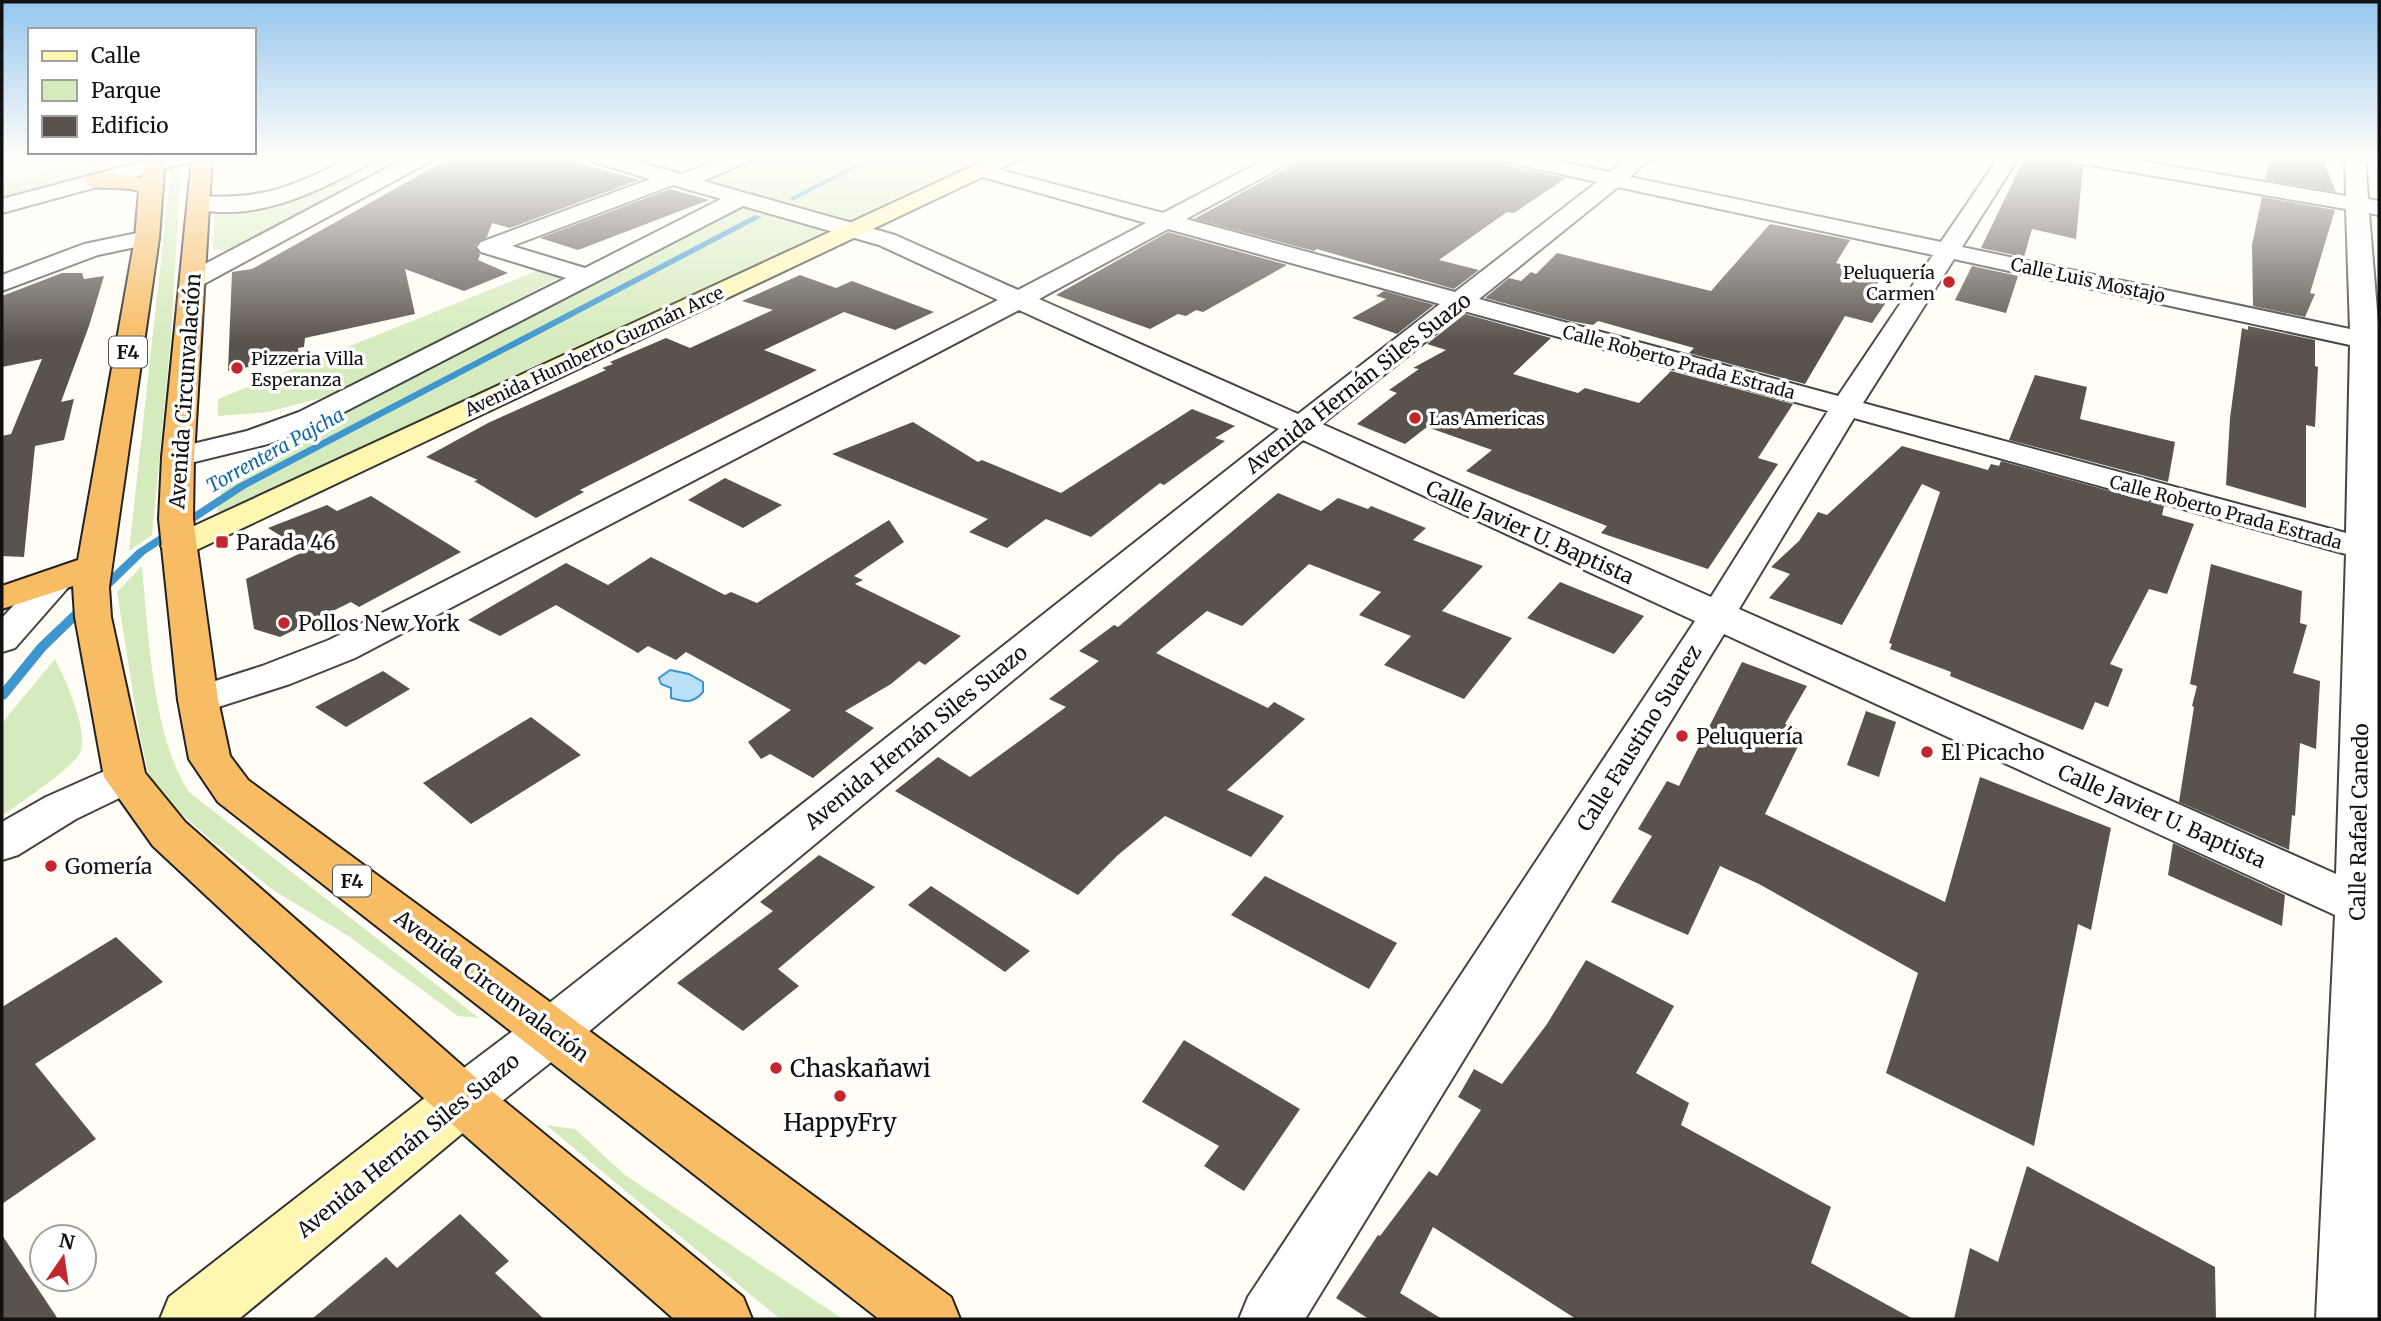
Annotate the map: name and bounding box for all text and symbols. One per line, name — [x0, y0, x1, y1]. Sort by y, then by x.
legend — [28, 28, 256, 154]
text: Calle — [91, 42, 140, 69]
text: Parque — [91, 77, 161, 104]
text: Edificio — [91, 112, 168, 139]
street label: Calle Luis Mostajo — [2009, 252, 2167, 308]
place label: Peluquería Carmen — [1843, 261, 1935, 305]
street label: Avenida Circunvalación — [163, 272, 207, 511]
marker: Peluquería Carmen — [1941, 274, 1957, 290]
street label: Avenida Humberto Guzmán Arce — [460, 281, 727, 422]
street label: Avenida Hernán Siles Suazo — [1239, 286, 1476, 480]
street label: Calle Roberto Prada Estrada — [1560, 320, 1798, 404]
road number: F4 — [109, 336, 147, 368]
place label: Pizzeria Villa Esperanza — [251, 347, 364, 391]
marker: Pizzeria Villa Esperanza — [229, 360, 245, 376]
water label: Torrentera Pajcha — [202, 402, 348, 498]
place label: Las Americas — [1429, 407, 1545, 430]
marker: Las Americas — [1407, 410, 1423, 426]
street label: Calle Roberto Prada Estrada — [2107, 470, 2345, 554]
street label: Calle Javier U. Baptista — [1422, 474, 1638, 590]
place label: Parada 46 — [236, 529, 336, 556]
marker: Parada 46 — [214, 534, 230, 550]
place label: Pollos New York — [298, 610, 461, 637]
marker: Pollos New York — [276, 615, 292, 631]
street label: Avenida Hernán Siles Suazo — [798, 639, 1033, 836]
street label: Calle Faustino Suarez — [1571, 640, 1707, 836]
place label: Peluquería — [1696, 723, 1803, 750]
street label: Calle Rafael Canedo — [2344, 723, 2374, 921]
marker: Peluquería — [1674, 728, 1690, 744]
place label: El Picacho — [1941, 739, 2044, 766]
marker: El Picacho — [1919, 744, 1935, 760]
street label: Calle Javier U. Baptista — [2054, 758, 2270, 874]
place label: Gomería — [65, 853, 152, 880]
marker: Gomería — [43, 858, 59, 874]
road number: F4 — [333, 866, 371, 897]
street label: Avenida Circunvalación — [389, 903, 595, 1068]
street label: Avenida Hernán Siles Suazo — [290, 1047, 525, 1244]
place label: Chaskañawi — [790, 1053, 931, 1084]
marker: Chaskañawi — [768, 1060, 784, 1076]
marker: HappyFry — [832, 1088, 848, 1104]
place label: HappyFry — [783, 1107, 897, 1138]
north arrow — [28, 1223, 98, 1293]
text: N — [57, 1228, 77, 1255]

